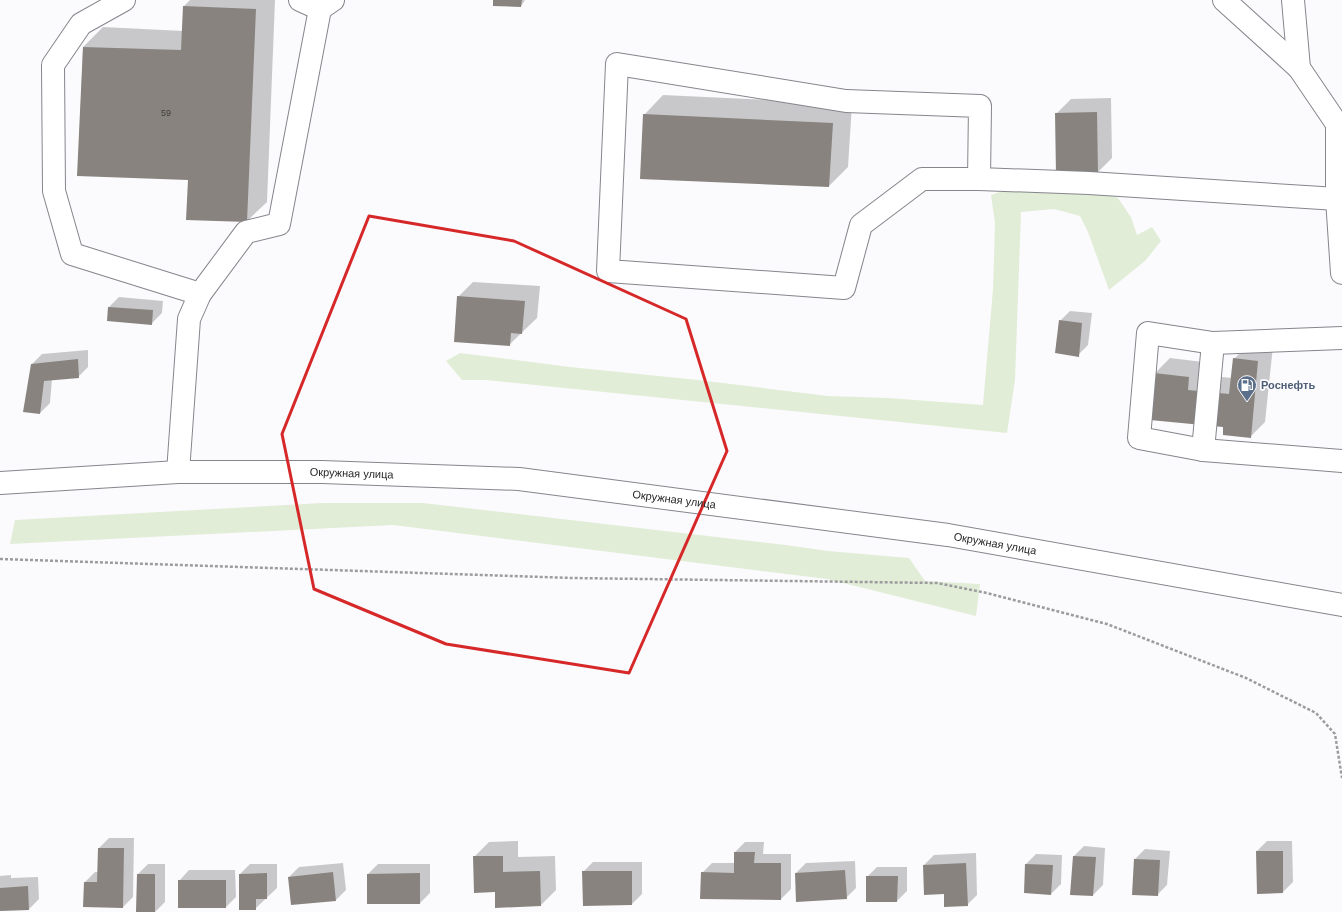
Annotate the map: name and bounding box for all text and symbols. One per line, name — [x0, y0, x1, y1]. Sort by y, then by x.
house number: 59 — [161, 108, 171, 118]
fuel station icon: Роснефть — [1236, 374, 1258, 402]
place label: Роснефть — [1261, 379, 1315, 391]
street label: Окружная улица — [310, 466, 395, 481]
street label: Окружная улица — [632, 488, 717, 511]
street label: Окружная улица — [953, 530, 1038, 557]

